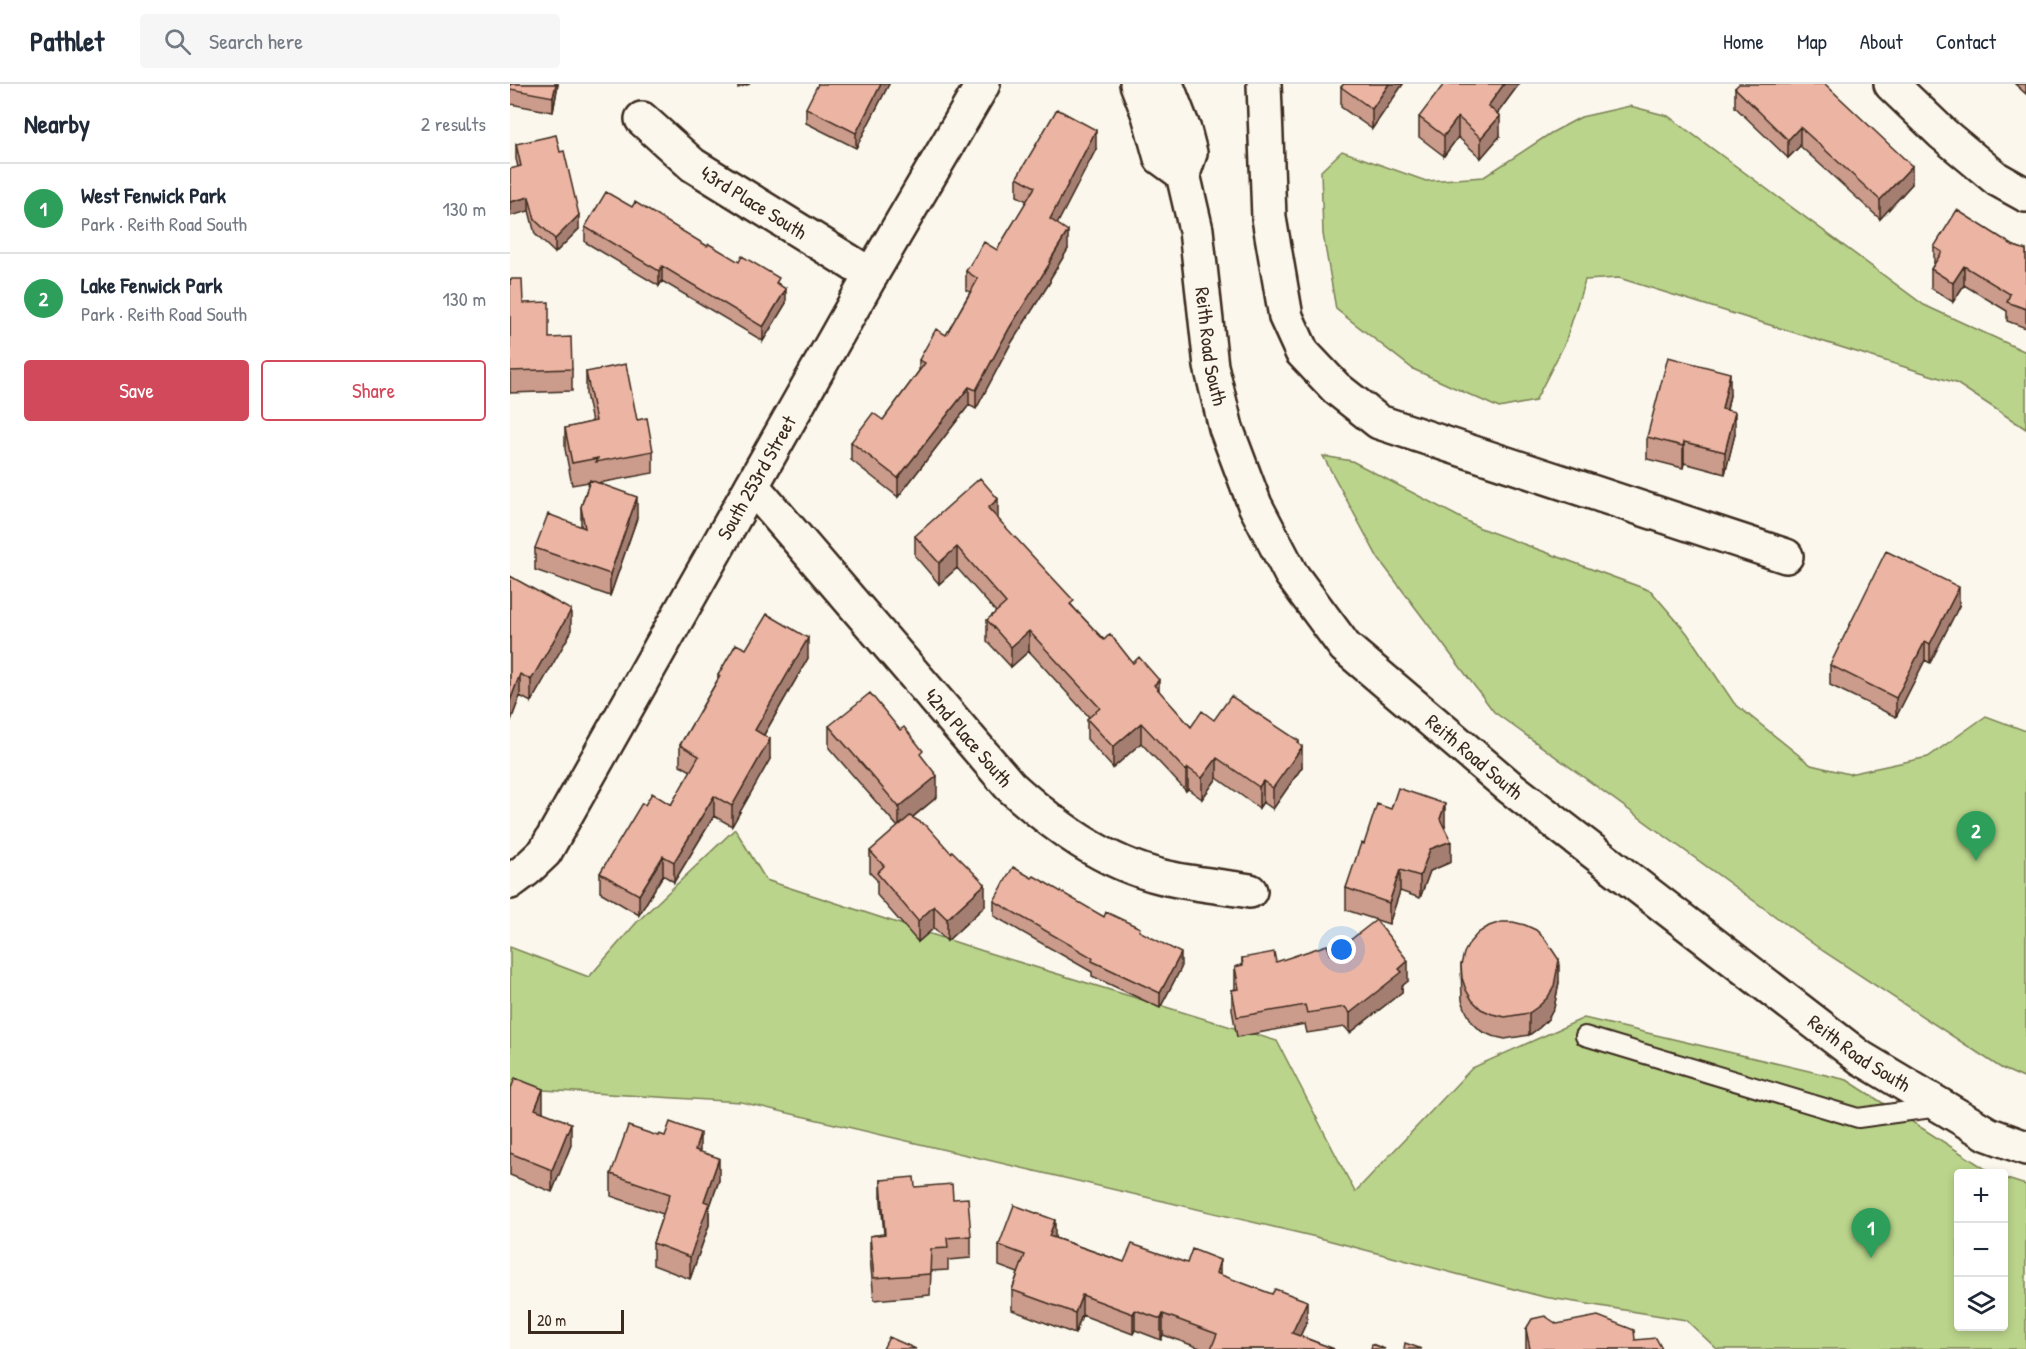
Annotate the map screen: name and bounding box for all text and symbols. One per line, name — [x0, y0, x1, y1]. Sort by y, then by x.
search box — [140, 14, 560, 68]
text: Pathlet — [30, 22, 104, 60]
icon: search — [161, 25, 194, 58]
text: Search here — [209, 26, 303, 56]
text: Home — [1723, 27, 1764, 56]
text: Map — [1797, 27, 1827, 56]
text: About — [1860, 27, 1903, 56]
text: Contact — [1936, 27, 1996, 56]
text: Nearby — [24, 106, 90, 141]
text: 2 results — [421, 110, 486, 137]
street label: 43rd Place South — [696, 159, 812, 245]
text: West Fenwick Park — [81, 180, 226, 210]
text: 1 — [40, 195, 47, 222]
text: 130 m — [443, 195, 486, 222]
text: Park · Reith Road South — [81, 210, 247, 237]
text: Lake Fenwick Park — [81, 270, 222, 300]
text: 2 — [39, 285, 48, 312]
text: 130 m — [443, 285, 486, 312]
street label: Reith Road South — [1189, 286, 1234, 408]
text: Park · Reith Road South — [81, 300, 247, 327]
button: Save — [24, 360, 249, 421]
button: Share — [261, 360, 486, 421]
street label: South 253rd Street — [710, 410, 802, 545]
street label: 42nd Place South — [919, 682, 1019, 792]
street label: Reith Road South — [1420, 708, 1529, 805]
pin: 2 — [1956, 812, 1996, 861]
your location — [1327, 935, 1356, 964]
street label: Reith Road South — [1802, 1008, 1916, 1098]
map controls — [1954, 1169, 2008, 1331]
button: + — [1954, 1169, 2008, 1223]
pin: 1 — [1852, 1208, 1890, 1258]
button: − — [1954, 1223, 2008, 1277]
button: layers — [1954, 1277, 2008, 1331]
scale bar — [528, 1307, 624, 1334]
text: 20 m — [537, 1309, 566, 1331]

